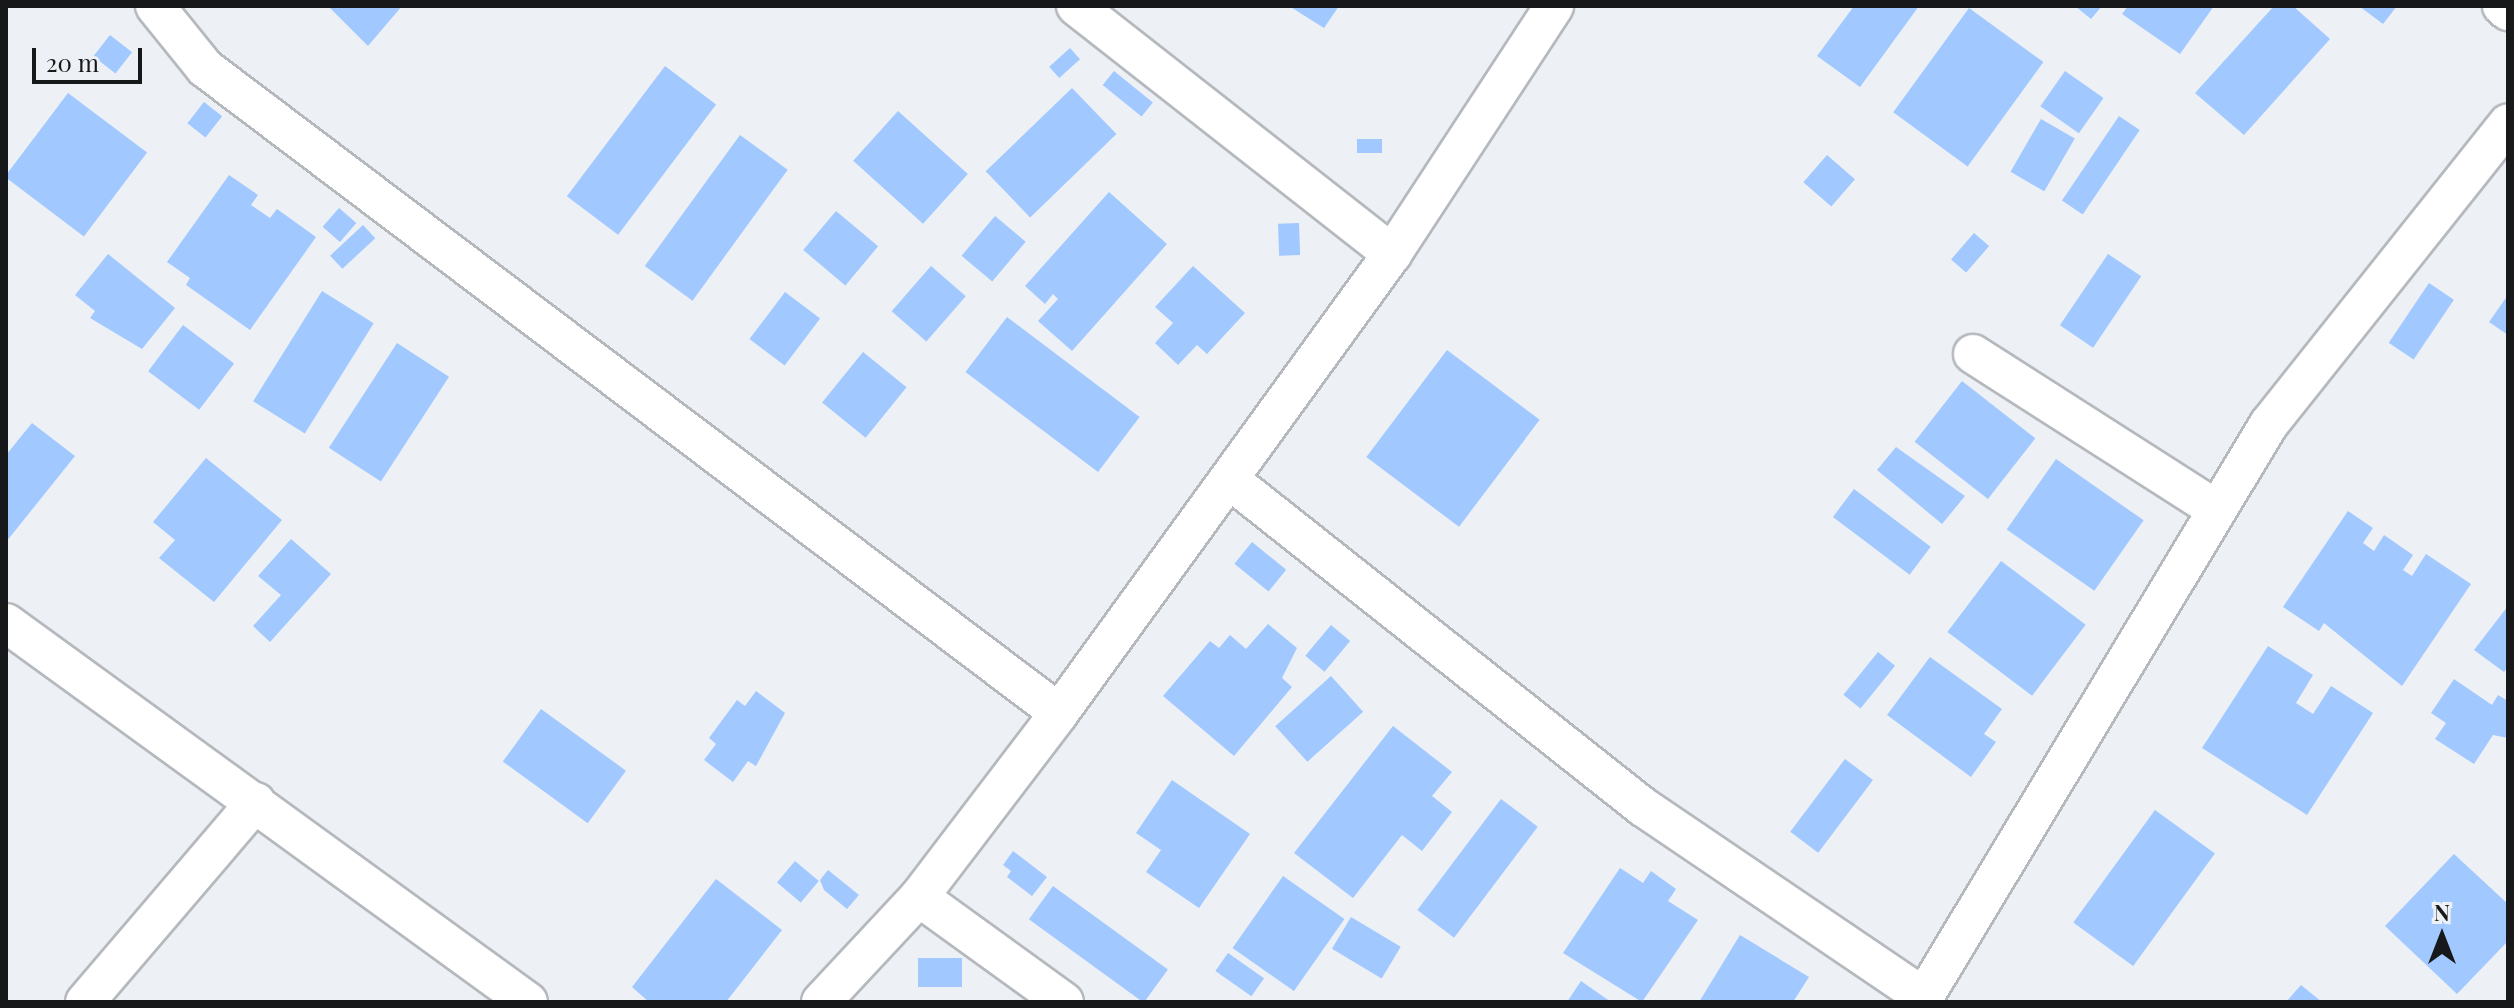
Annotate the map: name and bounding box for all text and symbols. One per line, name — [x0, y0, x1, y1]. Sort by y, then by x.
scale bar — [36, 32, 146, 82]
text: 20 m — [46, 46, 99, 78]
north arrow — [2402, 896, 2482, 976]
text: N — [2434, 897, 2450, 927]

